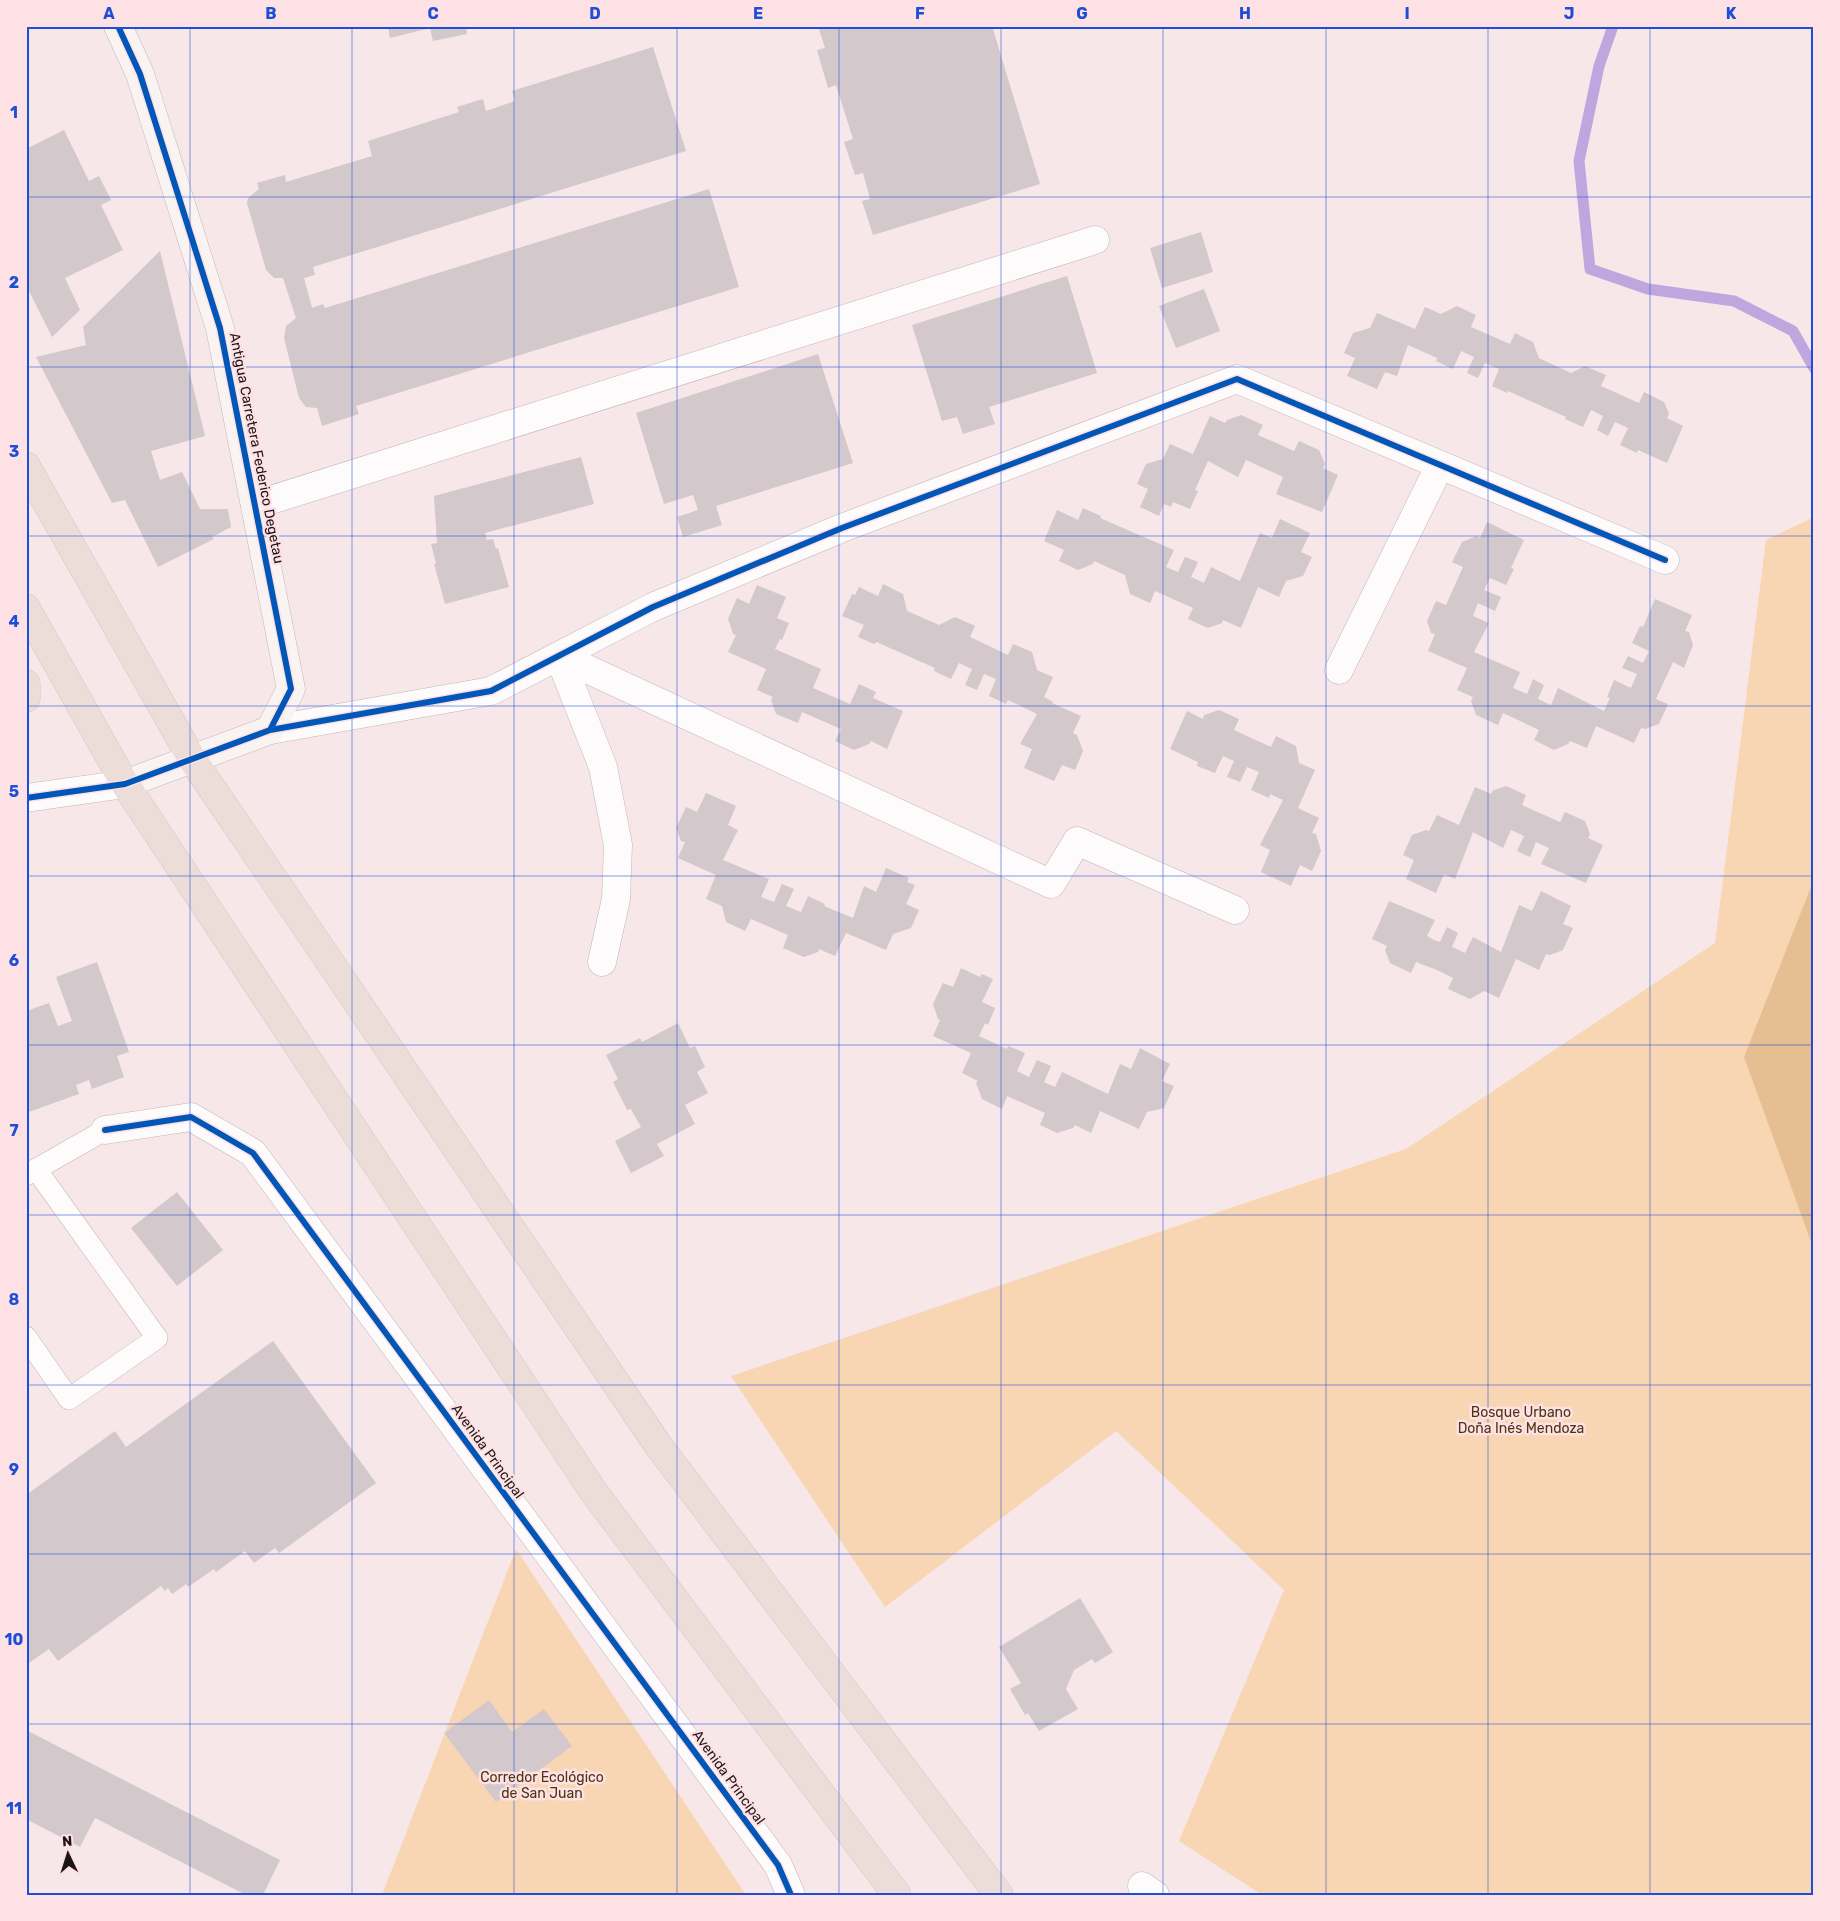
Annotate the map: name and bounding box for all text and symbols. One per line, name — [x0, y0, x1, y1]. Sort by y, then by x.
text: A — [103, 4, 115, 23]
text: B — [265, 4, 277, 23]
text: C — [427, 4, 439, 23]
text: D — [589, 4, 601, 23]
text: E — [753, 4, 763, 23]
text: F — [915, 4, 925, 23]
text: G — [1076, 4, 1088, 23]
text: H — [1239, 4, 1251, 23]
text: I — [1404, 4, 1410, 23]
text: J — [1564, 4, 1574, 23]
text: K — [1726, 4, 1737, 23]
text: 1 — [10, 103, 18, 122]
text: 2 — [9, 273, 19, 292]
street label: Antigua Carretera Federico Degetau — [226, 331, 287, 565]
text: 3 — [9, 442, 19, 461]
text: 4 — [9, 612, 20, 631]
text: 5 — [9, 782, 19, 801]
text: 6 — [9, 951, 19, 970]
text: 7 — [9, 1121, 19, 1140]
text: 8 — [9, 1290, 20, 1309]
street label: Avenida Principal — [448, 1401, 528, 1502]
park label: Bosque Urbano Doña Inés Mendoza — [1458, 1404, 1584, 1437]
text: 9 — [9, 1460, 19, 1479]
text: 10 — [5, 1630, 24, 1649]
street label: Avenida Principal — [689, 1727, 769, 1828]
park label: Corredor Ecológico de San Juan — [480, 1769, 604, 1802]
text: 11 — [6, 1799, 22, 1818]
north arrow — [42, 1828, 92, 1878]
text: N — [62, 1833, 73, 1850]

